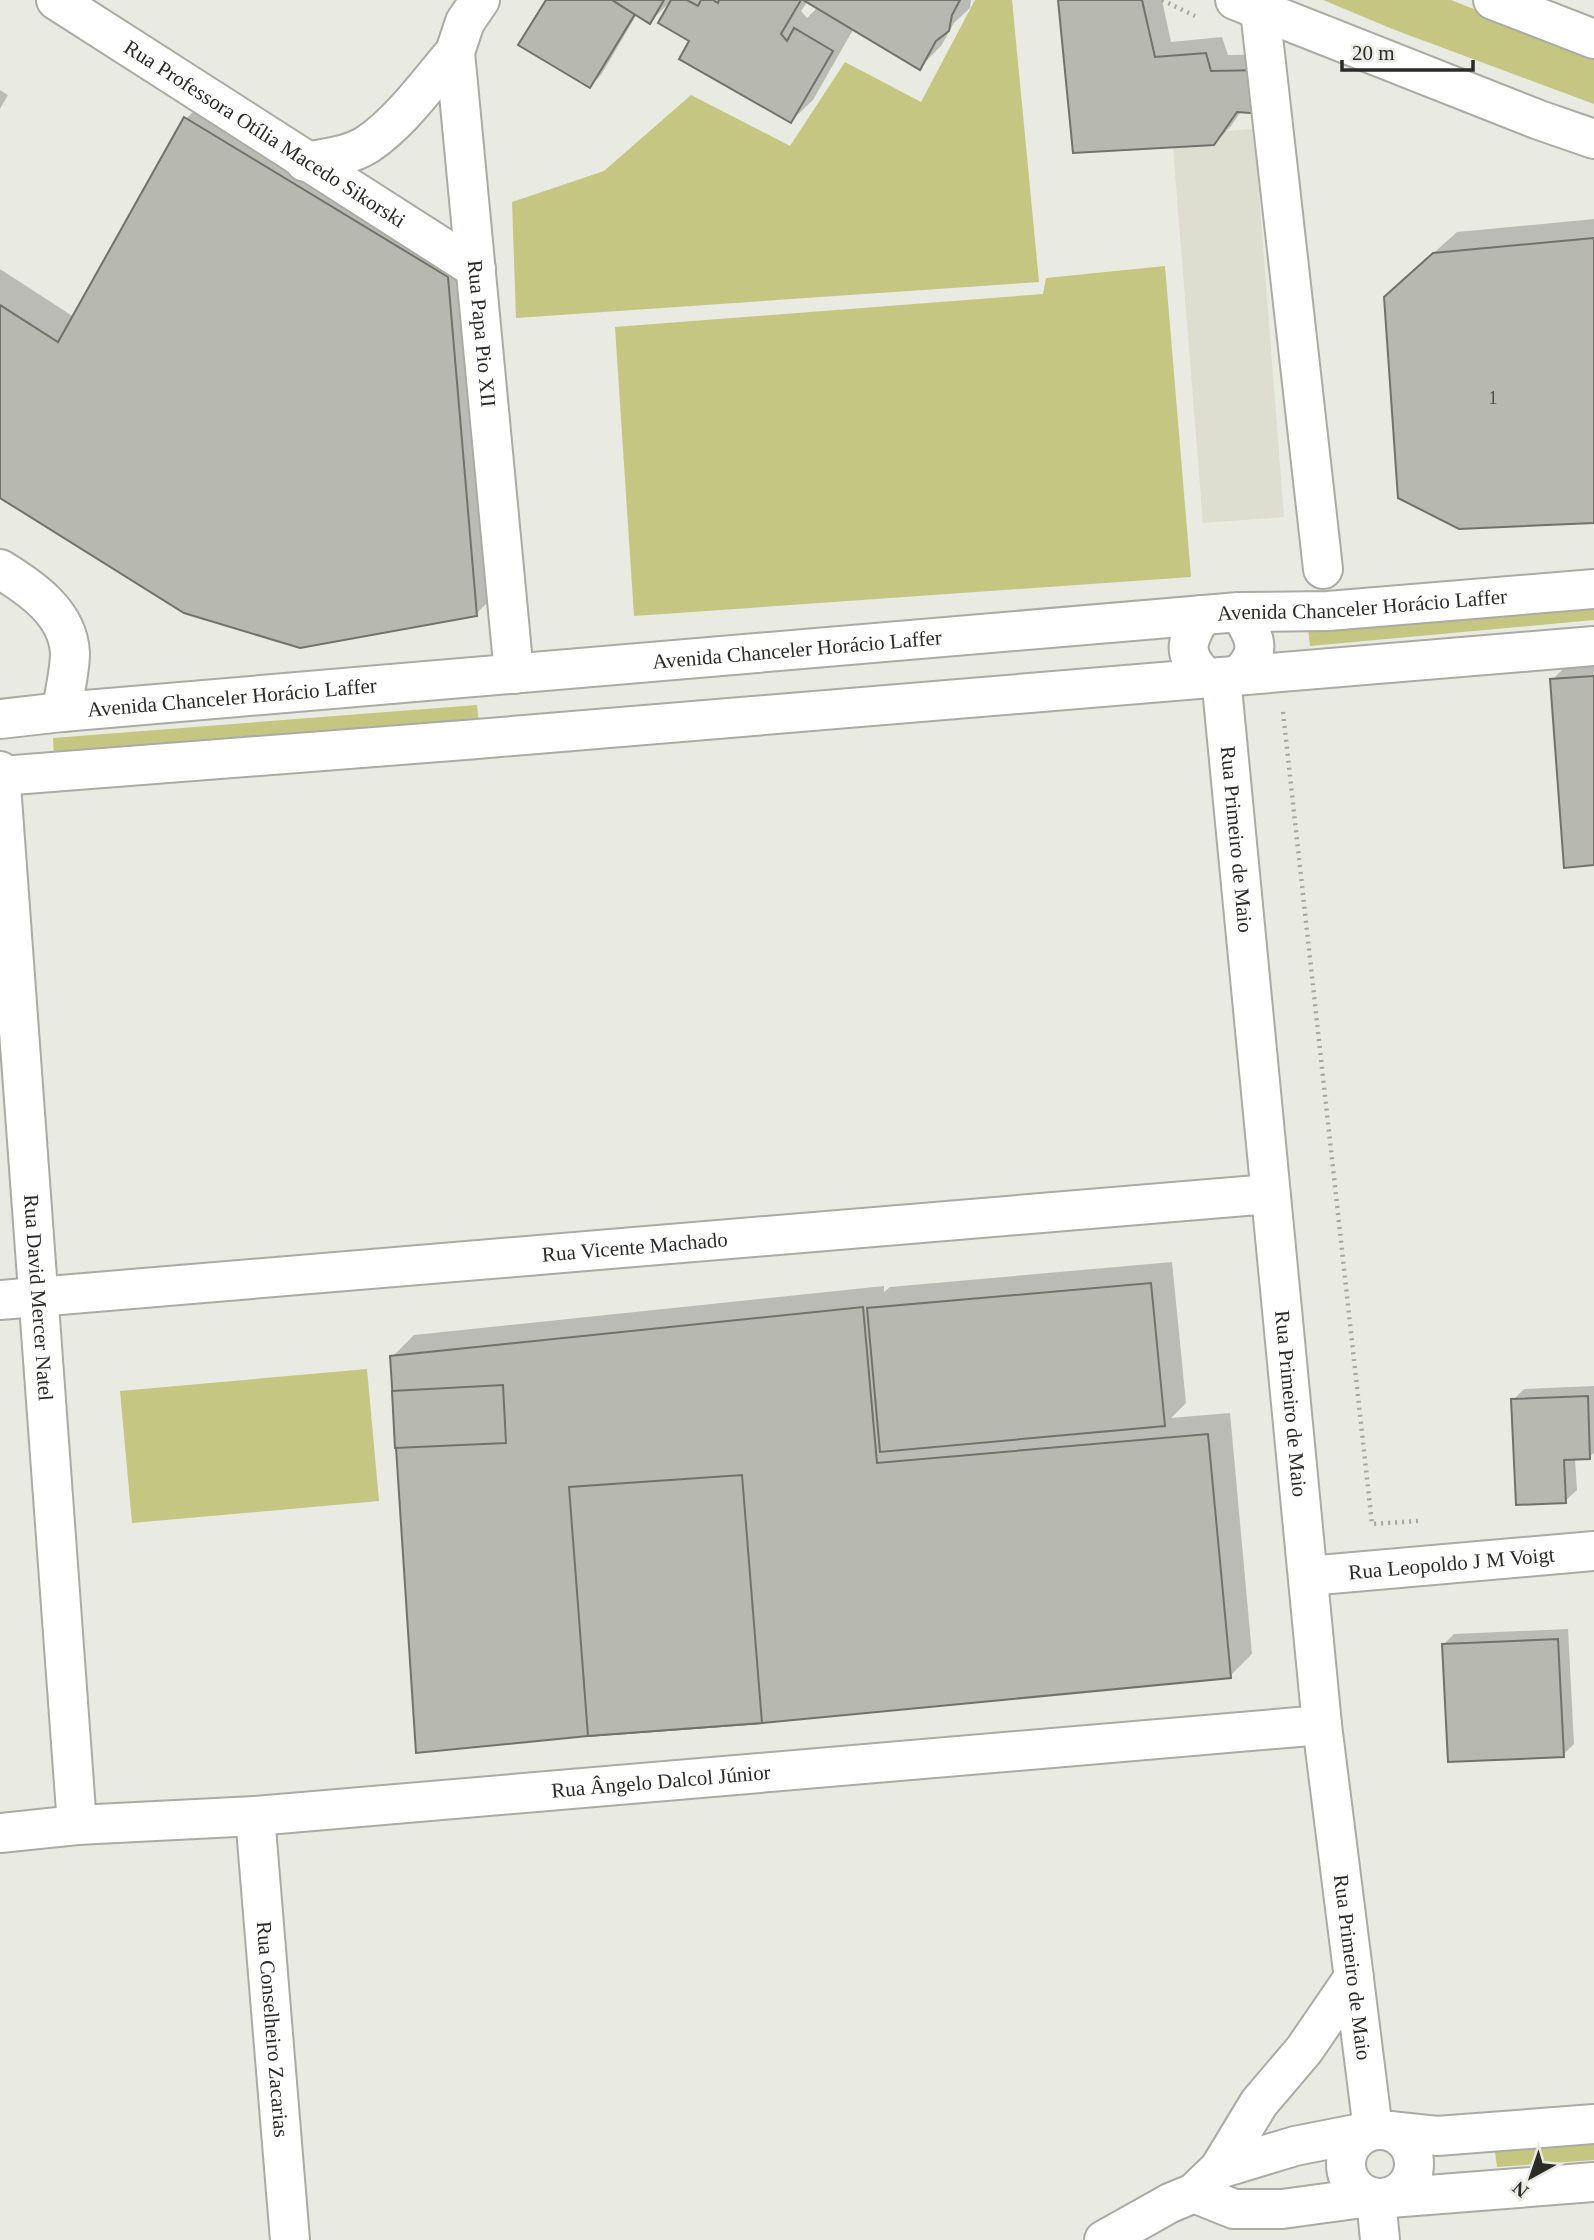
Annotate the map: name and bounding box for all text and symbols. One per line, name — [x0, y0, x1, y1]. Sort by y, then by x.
scale bar — [1342, 28, 1473, 72]
street label: Rua Professora Otília Macedo Sikorski — [120, 35, 410, 233]
text: 20 m — [1352, 41, 1395, 65]
street label: Rua Papa Pio XII — [463, 259, 501, 408]
house number: 1 — [1489, 388, 1498, 408]
street label: Avenida Chanceler Horácio Laffer — [1216, 584, 1508, 626]
street label: Avenida Chanceler Horácio Laffer — [651, 625, 943, 674]
street label: Avenida Chanceler Horácio Laffer — [86, 673, 378, 722]
street label: Rua Primeiro de Maio — [1216, 745, 1258, 934]
street label: Rua David Mercer Natel — [19, 1193, 58, 1402]
street label: Rua Vicente Machado — [541, 1227, 729, 1267]
street label: Rua Primeiro de Maio — [1270, 1309, 1312, 1498]
street label: Rua Leopoldo J M Voigt — [1347, 1542, 1556, 1584]
street label: Rua Ângelo Dalcol Júnior — [550, 1760, 771, 1803]
street label: Rua Primeiro de Maio — [1329, 1873, 1376, 2062]
street label: Rua Conselheiro Zacarias — [252, 1920, 293, 2138]
north arrow — [1496, 2142, 1566, 2212]
text: N — [1508, 2177, 1532, 2202]

